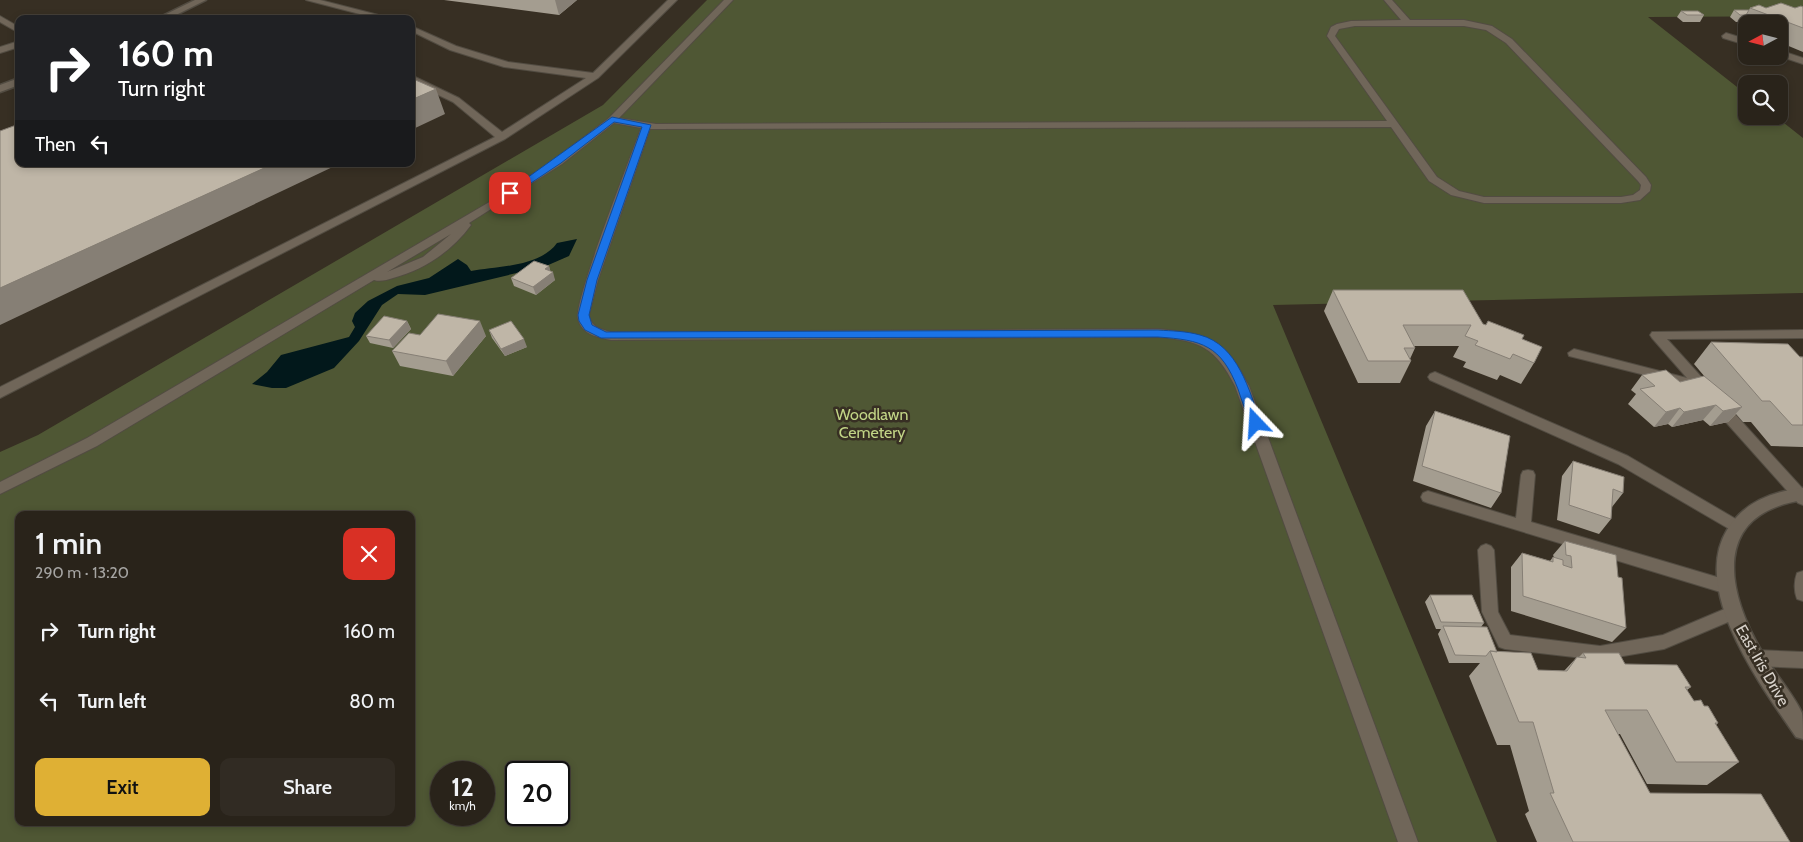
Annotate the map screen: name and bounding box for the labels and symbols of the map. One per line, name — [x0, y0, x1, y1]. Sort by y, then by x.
north arrow — [1738, 15, 1788, 65]
pin — [489, 172, 531, 214]
position arrow — [1229, 396, 1281, 448]
park label: Woodlawn Cemetery — [836, 405, 908, 442]
street label: East Iris Drive — [1732, 621, 1793, 709]
speed limit sign: 20 — [505, 761, 570, 826]

